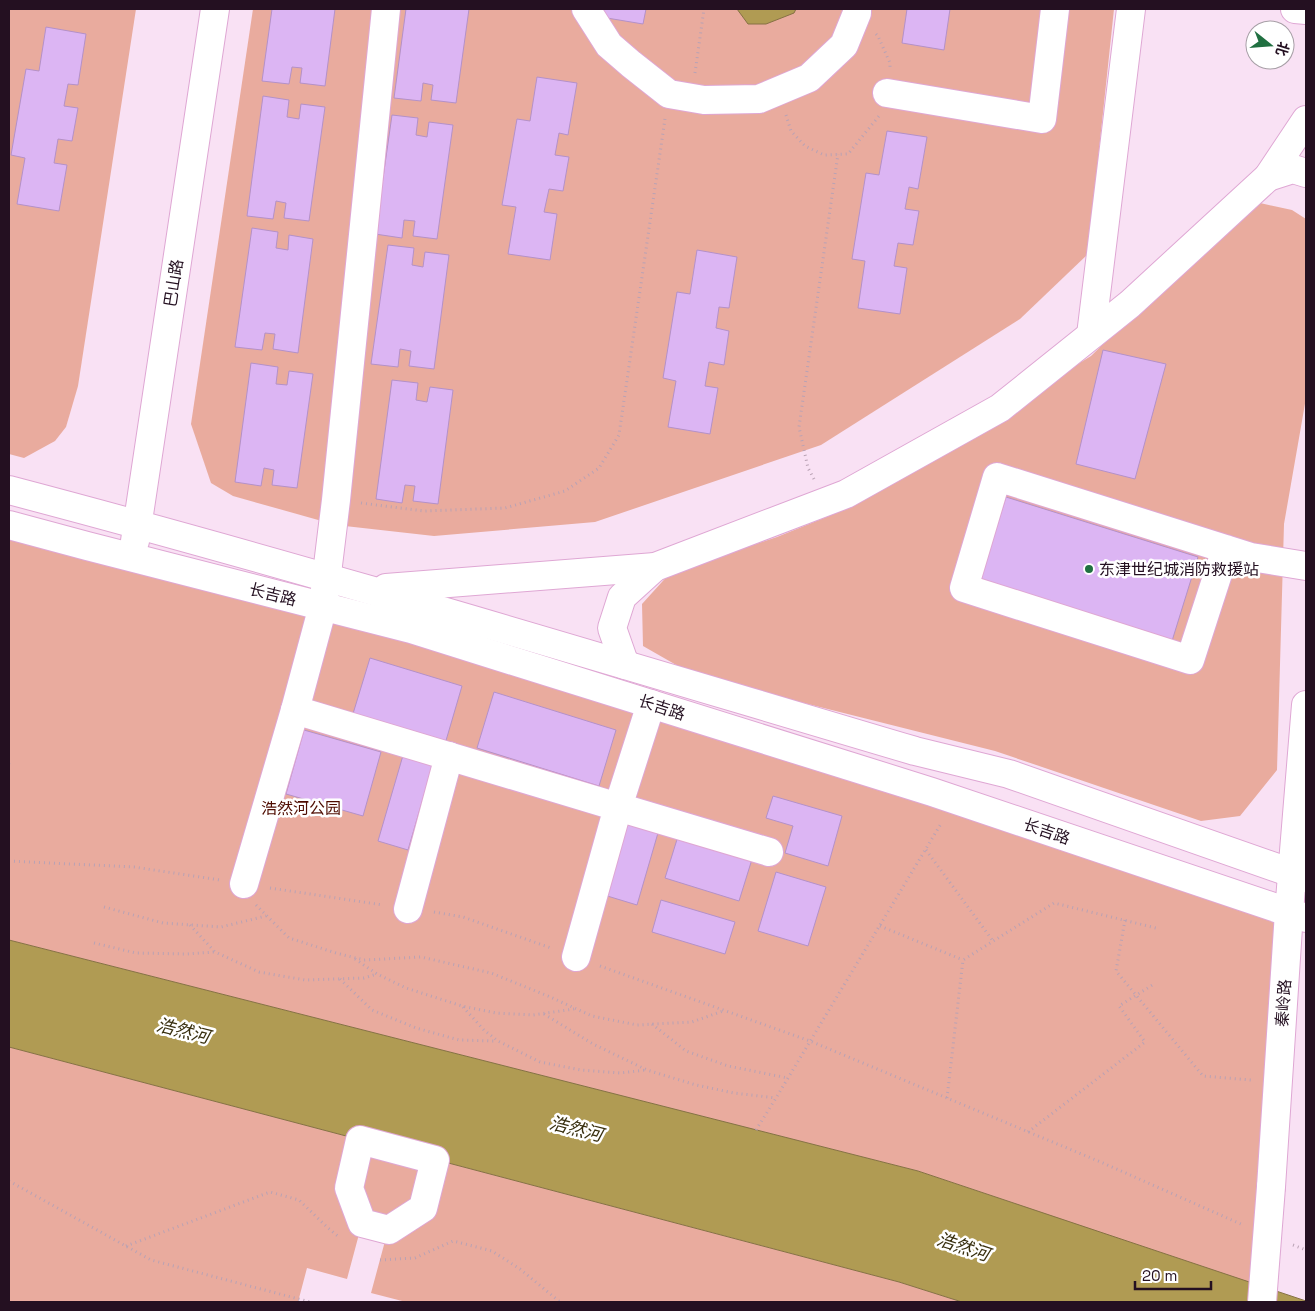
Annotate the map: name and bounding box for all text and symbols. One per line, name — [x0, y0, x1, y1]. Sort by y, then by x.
north arrow — [1245, 20, 1295, 70]
text: 北 — [1272, 39, 1293, 58]
street label: 巴山路 — [159, 258, 188, 308]
place label: 东津世纪城消防救援站 — [1099, 559, 1259, 580]
marker: 东津世纪城消防救援站 — [1083, 563, 1095, 575]
street label: 长吉路 — [247, 578, 299, 610]
street label: 长吉路 — [636, 690, 688, 725]
park label: 浩然河公园 — [261, 798, 341, 819]
street label: 长吉路 — [1021, 814, 1073, 849]
street label: 秦岭路 — [1271, 978, 1296, 1028]
water label: 浩然河 — [154, 1013, 215, 1049]
water label: 浩然河 — [547, 1111, 608, 1147]
water label: 浩然河 — [934, 1227, 995, 1267]
scale bar — [1135, 1258, 1211, 1290]
text: 20 m — [1142, 1266, 1177, 1285]

